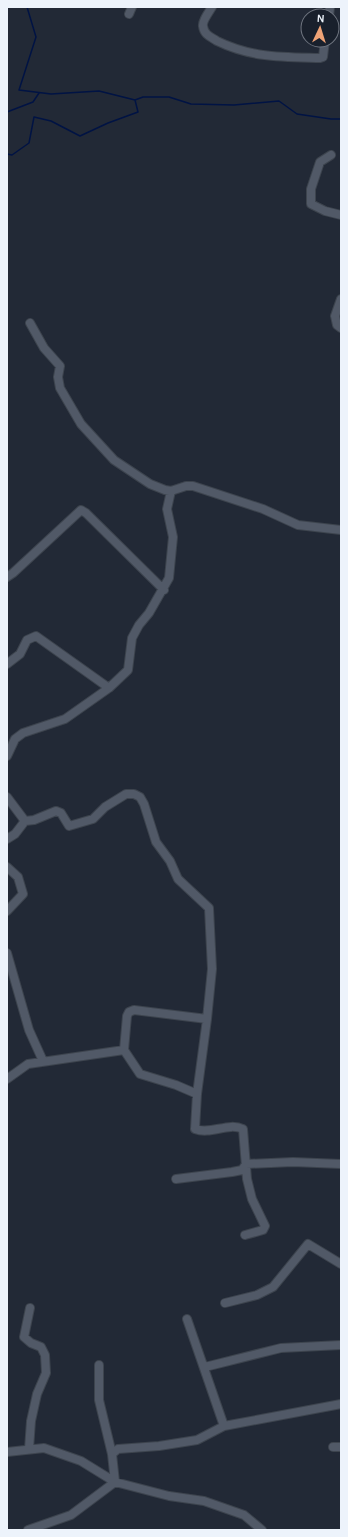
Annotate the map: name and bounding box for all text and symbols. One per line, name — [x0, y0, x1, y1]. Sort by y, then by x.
north arrow — [300, 8, 340, 48]
text: N — [316, 12, 325, 25]

